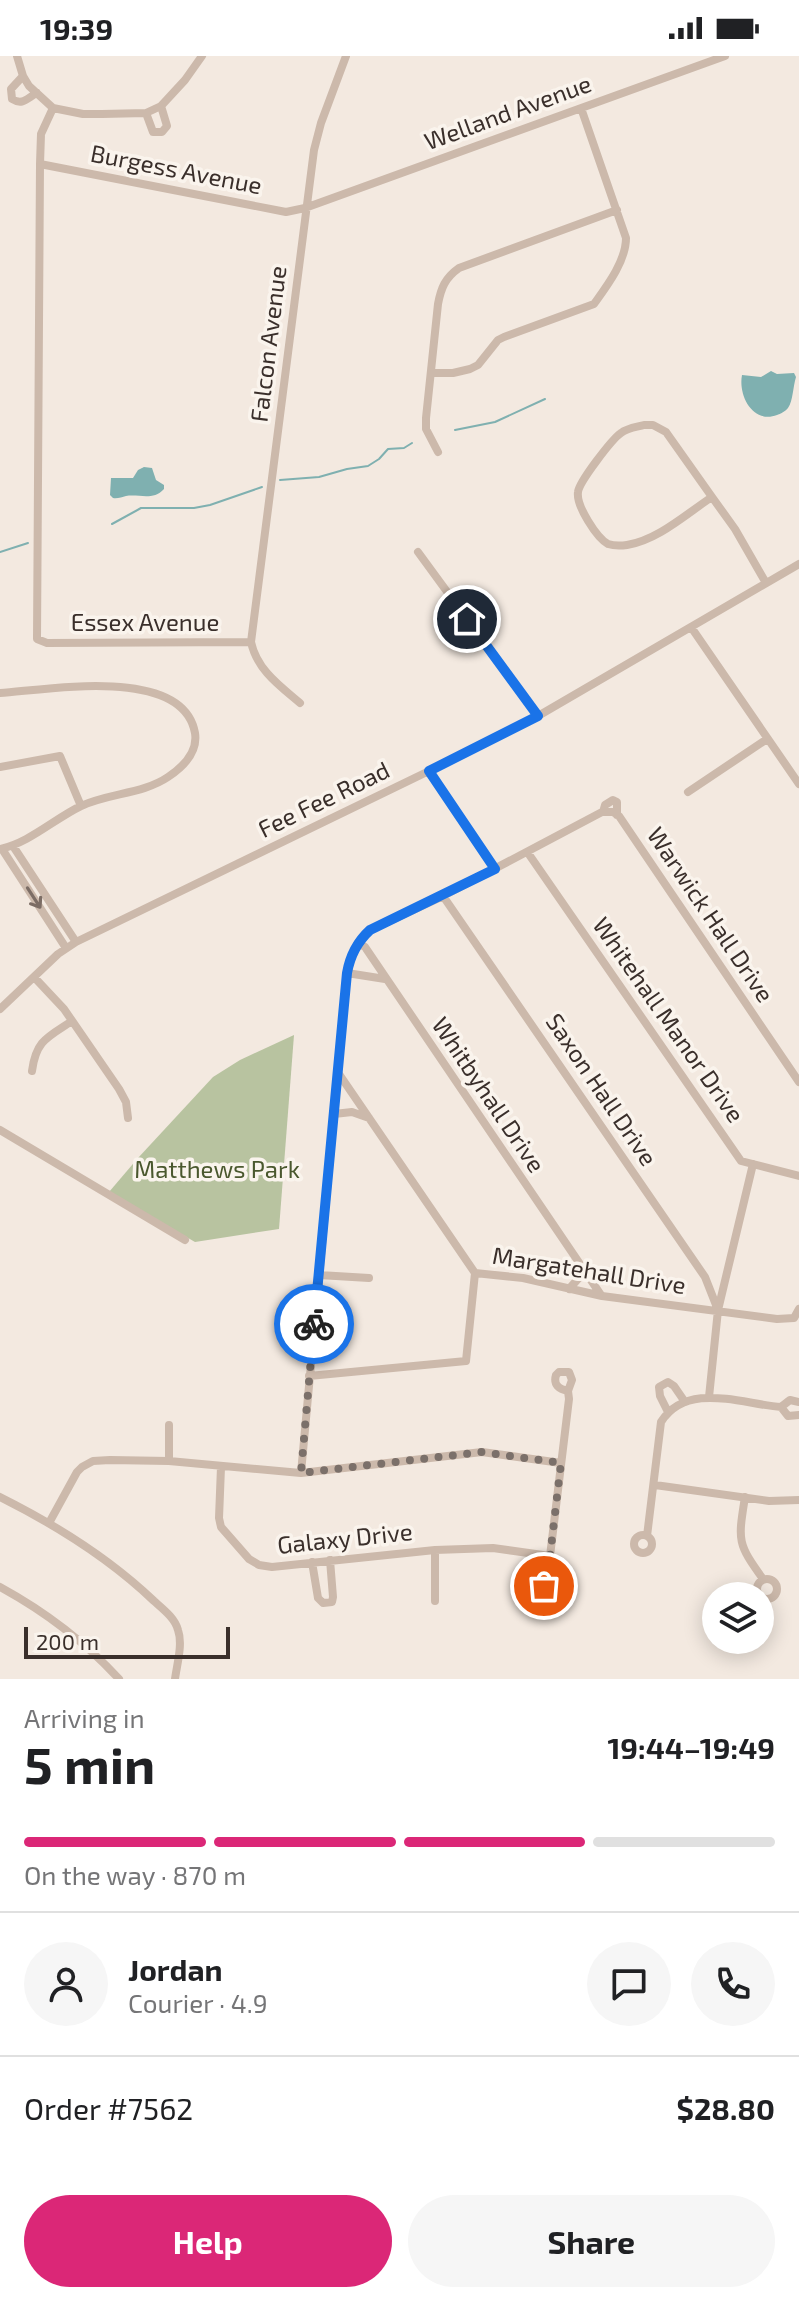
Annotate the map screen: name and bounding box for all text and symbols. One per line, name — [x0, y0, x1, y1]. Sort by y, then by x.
text: 19:39 — [40, 10, 113, 46]
street label: Welland Avenue — [420, 68, 595, 155]
street label: Burgess Avenue — [88, 138, 264, 199]
street label: Falcon Avenue — [244, 264, 291, 424]
pin — [433, 585, 501, 653]
icon: home — [445, 597, 489, 641]
street label: Essex Avenue — [71, 607, 219, 636]
street label: Fee Fee Road — [253, 754, 394, 843]
street label: Warwick Hall Drive — [642, 821, 781, 1007]
one-way arrow — [26, 887, 43, 909]
street label: Whitehall Manor Drive — [587, 911, 751, 1127]
street label: Saxon Hall Drive — [541, 1008, 664, 1171]
street label: Whitbyhall Drive — [427, 1011, 552, 1177]
park label: Matthews Park — [134, 1154, 300, 1183]
street label: Margatehall Drive — [490, 1240, 688, 1299]
courier — [274, 1284, 354, 1364]
icon: bike — [292, 1302, 336, 1346]
street label: Galaxy Drive — [276, 1516, 414, 1559]
pin — [510, 1552, 578, 1620]
icon: bag — [522, 1564, 566, 1608]
map controls — [702, 1582, 774, 1654]
button: layers — [702, 1582, 774, 1654]
scale bar — [24, 1623, 230, 1659]
text: 200 m — [36, 1628, 99, 1654]
text: Arriving in — [24, 1702, 145, 1733]
text: 19:44–19:49 — [607, 1729, 775, 1765]
text: 5 min — [24, 1732, 155, 1794]
text: On the way · 870 m — [24, 1859, 246, 1890]
button: person — [24, 1942, 108, 2026]
button: chat — [587, 1942, 671, 2026]
button: phone — [691, 1942, 775, 2026]
text: Jordan — [128, 1951, 223, 1987]
text: Courier · 4.9 — [128, 1987, 268, 2018]
text: Order #7562 — [24, 2090, 193, 2126]
text: $28.80 — [677, 2090, 775, 2126]
button: Help — [24, 2195, 392, 2287]
button: Share — [408, 2195, 775, 2287]

